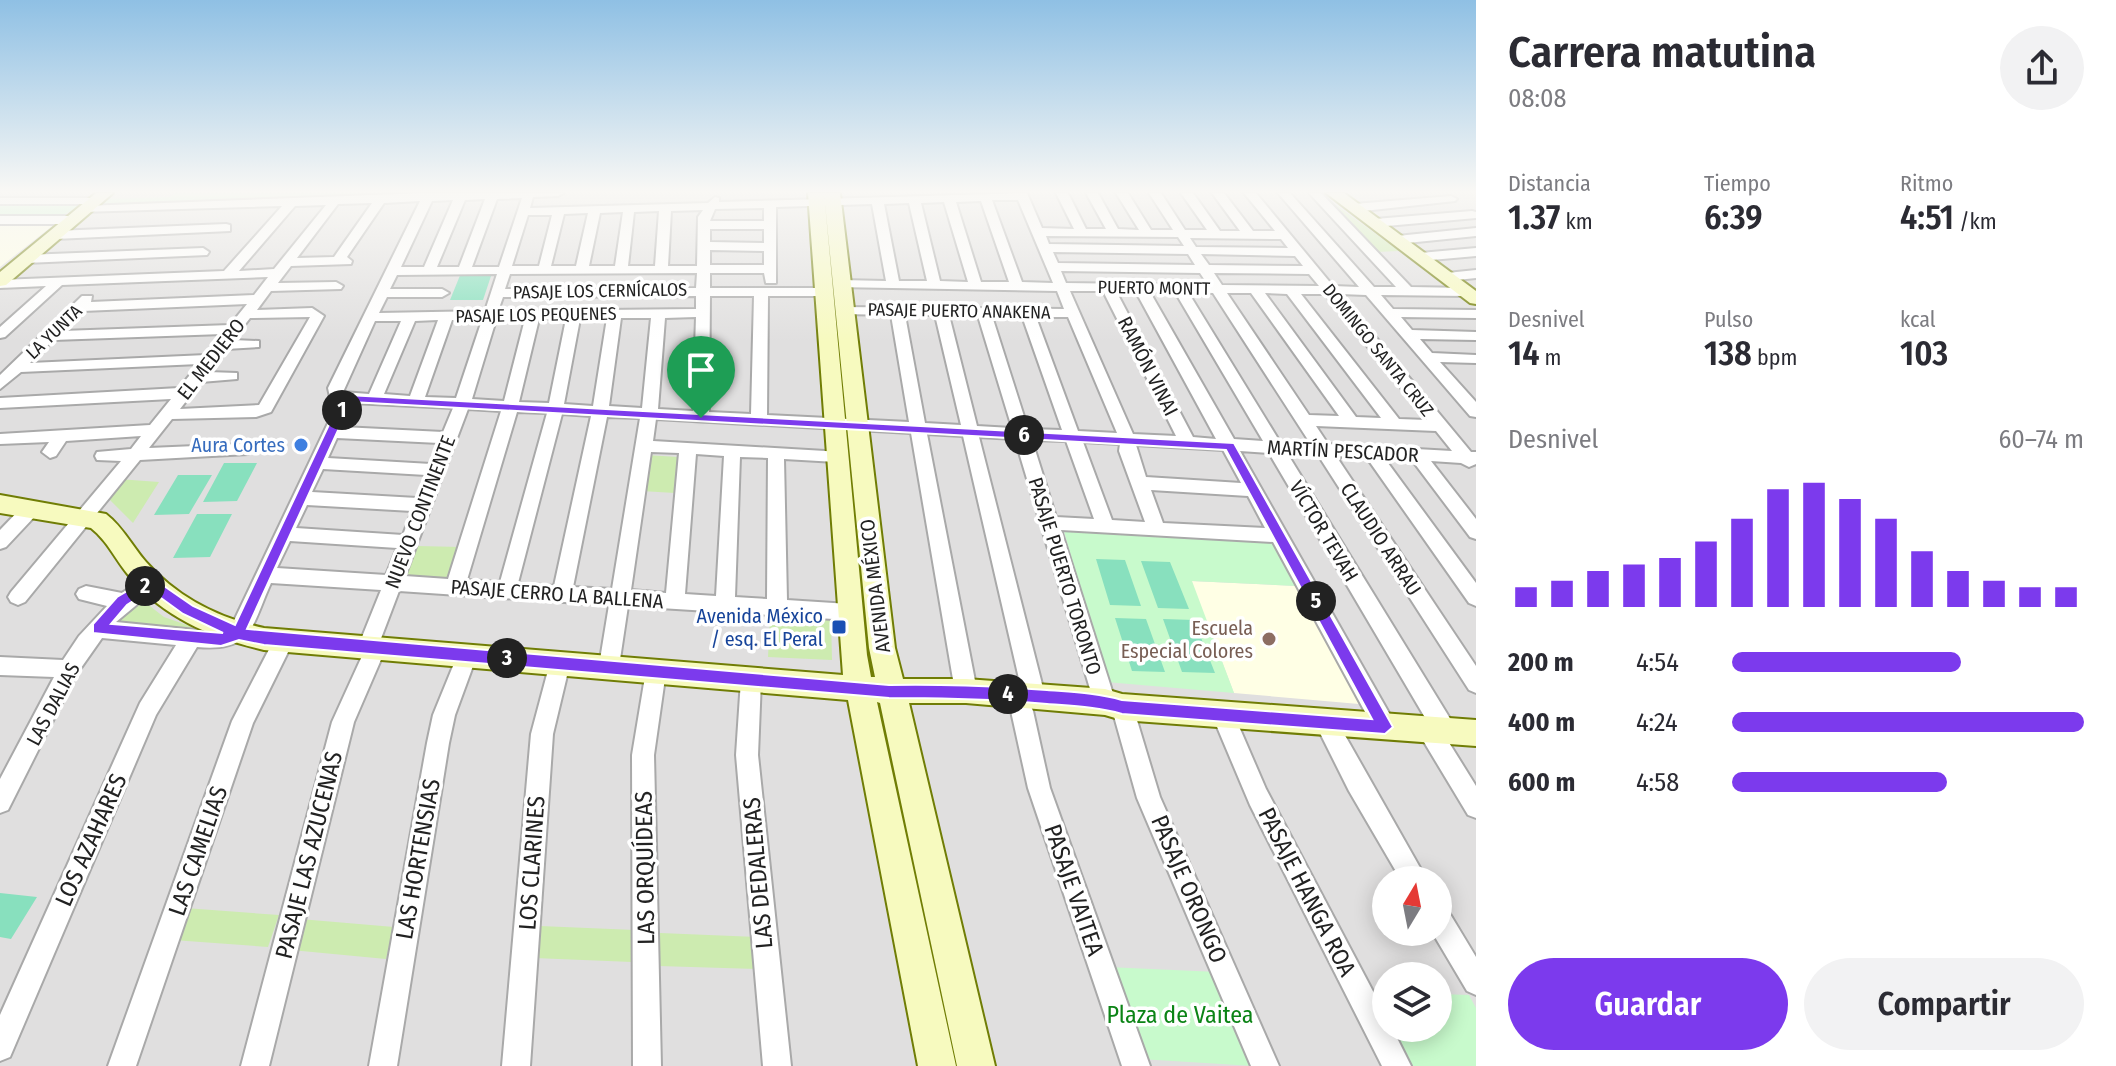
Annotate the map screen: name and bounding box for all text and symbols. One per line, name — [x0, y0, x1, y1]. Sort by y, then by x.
text: Carrera matutina — [1508, 26, 1816, 79]
button: share — [2000, 26, 2084, 110]
text: 08:08 — [1508, 83, 1567, 114]
text: Distancia — [1508, 170, 1591, 197]
text: Tiempo — [1704, 170, 1771, 197]
text: Ritmo — [1900, 170, 1953, 197]
text: 1.37 — [1508, 197, 1560, 238]
text: 6:39 — [1704, 197, 1763, 238]
text: 4:51 — [1900, 197, 1954, 238]
text: km — [1560, 208, 1593, 235]
text: /km — [1954, 208, 1997, 235]
street label: PUERTO MONTT — [1097, 276, 1211, 300]
street label: PASAJE LOS CERNÍCALOS — [513, 277, 687, 304]
street label: DOMINGO SANTA CRUZ — [1318, 279, 1438, 421]
street label: PASAJE PUERTO ANAKENA — [867, 298, 1051, 324]
street label: LA YUNTA — [22, 300, 87, 364]
street label: PASAJE LOS PEQUENES — [455, 303, 617, 327]
text: Desnivel — [1508, 306, 1585, 333]
text: Pulso — [1704, 306, 1753, 333]
text: kcal — [1900, 306, 1936, 333]
street label: RAMÓN VINAI — [1113, 312, 1183, 420]
street label: EL MEDIERO — [172, 314, 250, 404]
text: 14 — [1508, 333, 1539, 374]
text: 138 — [1704, 333, 1752, 374]
text: 103 — [1900, 333, 1948, 374]
pin — [667, 336, 735, 418]
text: m — [1539, 344, 1561, 371]
text: bpm — [1752, 344, 1797, 371]
icon: arrive — [679, 348, 723, 392]
pin: 1 — [322, 390, 362, 430]
text: 1 — [337, 396, 347, 423]
pin: 6 — [1004, 415, 1044, 455]
text: 6 — [1018, 421, 1030, 448]
text: Desnivel — [1508, 424, 1598, 455]
text: 60–74 m — [1998, 424, 2084, 455]
street label: NUEVO CONTINENTE — [380, 432, 460, 592]
place label: Aura Cortes — [191, 433, 285, 457]
street label: MARTÍN PESCADOR — [1267, 435, 1420, 467]
marker: Aura Cortes — [292, 436, 310, 454]
street label: PASAJE PUERTO TORONTO — [1024, 474, 1106, 678]
street label: VÍCTOR TEVAH — [1285, 476, 1363, 586]
street label: CLAUDIO ARRAU — [1336, 478, 1426, 600]
street label: AVENIDA MÉXICO — [855, 518, 895, 654]
pin: 2 — [125, 566, 165, 606]
text: 2 — [140, 572, 150, 599]
street label: PASAJE CERRO LA BALLENA — [450, 575, 665, 613]
pin: 5 — [1296, 581, 1336, 621]
text: 5 — [1311, 587, 1321, 614]
place label: Avenida México / esq. El Peral — [697, 604, 823, 651]
place label: Escuela Especial Colores — [1121, 616, 1253, 663]
marker: Avenida México / esq. El Peral — [830, 618, 848, 636]
marker: Escuela Especial Colores — [1260, 630, 1278, 648]
pin: 3 — [487, 638, 527, 678]
text: 3 — [502, 644, 512, 671]
text: 200 m — [1508, 647, 1574, 678]
text: 4:54 — [1636, 647, 1679, 678]
street label: LAS DALIAS — [21, 658, 85, 750]
pin: 4 — [988, 674, 1028, 714]
text: 4 — [1002, 680, 1014, 707]
text: 400 m — [1508, 707, 1575, 738]
text: 4:24 — [1636, 707, 1678, 738]
street label: PASAJE LAS AZUCENAS — [270, 748, 348, 962]
text: 600 m — [1508, 767, 1575, 798]
text: 4:58 — [1636, 767, 1679, 798]
street label: LOS AZAHARES — [49, 769, 133, 911]
street label: LAS HORTENSIAS — [390, 776, 446, 942]
street label: LAS CAMELIAS — [163, 782, 233, 920]
street label: LAS ORQUÍDEAS — [629, 791, 660, 945]
street label: LOS CLARINES — [513, 795, 551, 931]
street label: LAS DEDALERAS — [737, 796, 779, 950]
street label: PASAJE HANGA ROA — [1252, 803, 1362, 981]
street label: PASAJE ORONGO — [1145, 811, 1233, 967]
street label: PASAJE VAITEA — [1038, 820, 1110, 960]
north arrow — [1372, 866, 1452, 946]
map controls — [1372, 866, 1452, 1042]
button: Guardar — [1508, 958, 1788, 1050]
button: Compartir — [1804, 958, 2084, 1050]
button: layers — [1372, 962, 1452, 1042]
park label: Plaza de Vaitea — [1106, 1001, 1254, 1029]

